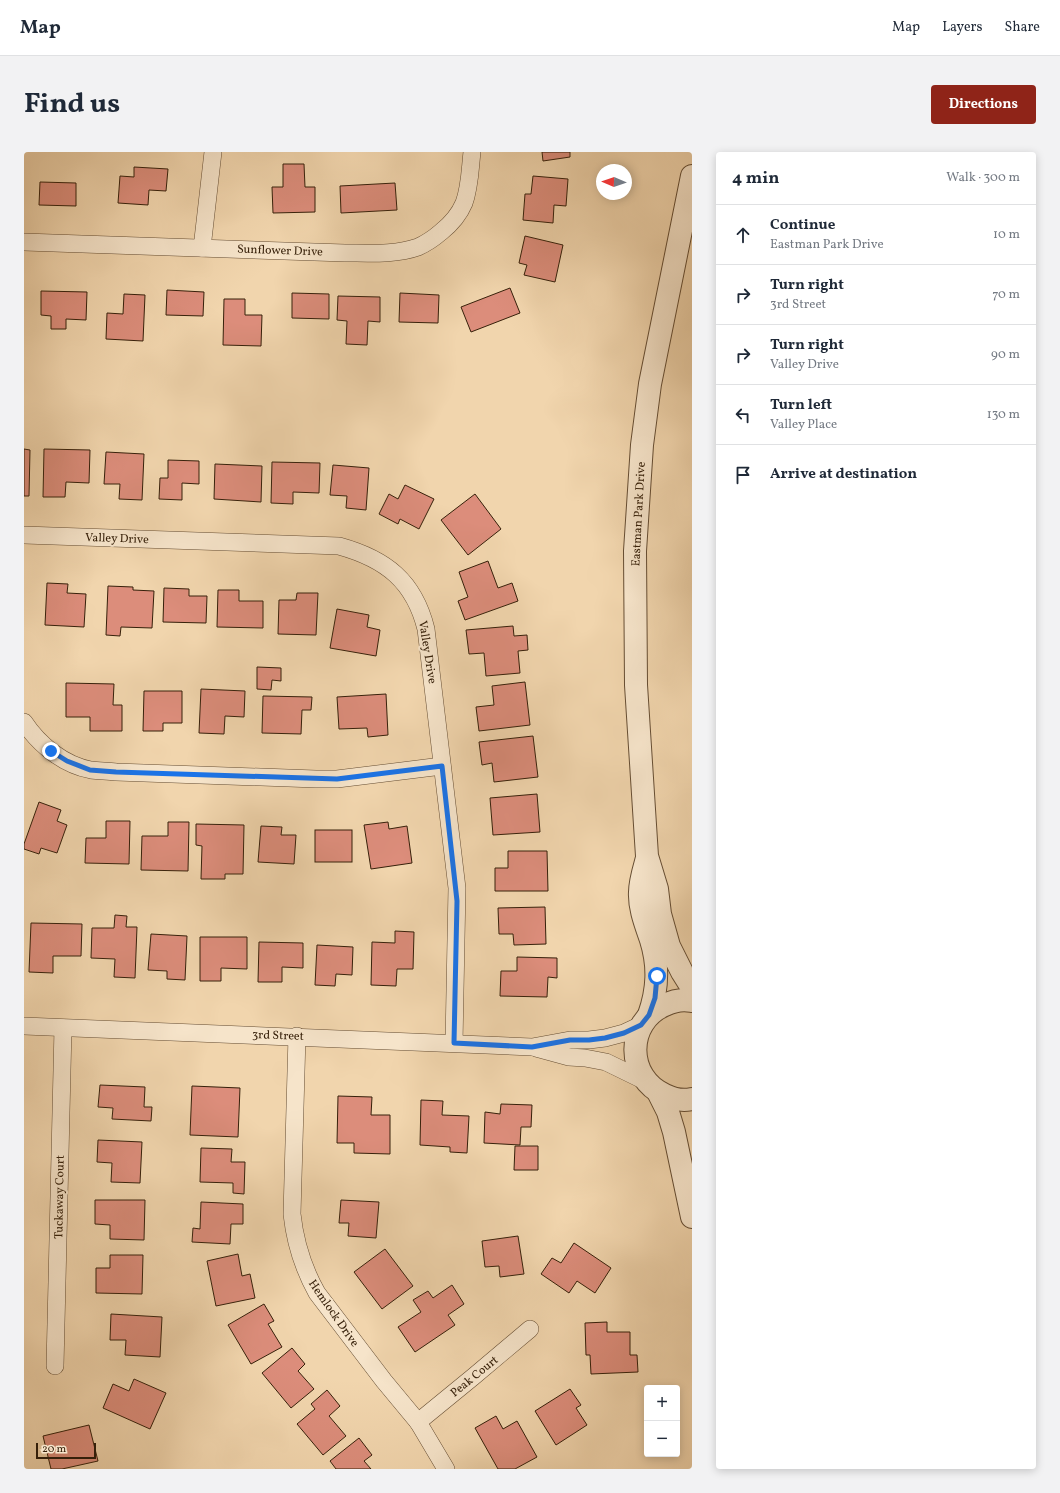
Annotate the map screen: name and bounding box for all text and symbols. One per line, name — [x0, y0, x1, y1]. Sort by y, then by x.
text: Map — [20, 15, 61, 41]
text: Map — [892, 18, 920, 37]
text: Layers — [942, 18, 982, 37]
text: Share — [1004, 18, 1040, 37]
text: Find us — [24, 85, 120, 124]
button: Directions — [931, 85, 1036, 124]
north arrow — [596, 164, 632, 200]
text: 4 min — [732, 167, 779, 190]
text: Walk · 300 m — [946, 169, 1020, 187]
text: Continue — [770, 215, 835, 236]
icon: ahead — [732, 224, 754, 246]
text: 10 m — [993, 226, 1020, 244]
text: Eastman Park Drive — [770, 236, 884, 254]
street label: Sunflower Drive — [237, 242, 323, 261]
text: Turn right — [770, 275, 844, 296]
icon: right — [732, 284, 754, 306]
text: 70 m — [992, 286, 1020, 304]
text: 3rd Street — [770, 296, 826, 314]
text: Turn right — [770, 335, 844, 356]
icon: right — [732, 344, 754, 366]
text: 90 m — [991, 346, 1020, 364]
text: Valley Drive — [770, 356, 839, 374]
text: Turn left — [770, 395, 832, 416]
icon: left — [732, 404, 754, 426]
text: 130 m — [987, 406, 1020, 424]
text: Valley Place — [770, 416, 837, 434]
street label: Eastman Park Drive — [628, 461, 650, 567]
icon: arrive — [732, 464, 754, 486]
text: Arrive at destination — [770, 464, 917, 485]
street label: Valley Drive — [85, 530, 149, 548]
street label: Valley Drive — [414, 619, 440, 685]
route end — [42, 742, 60, 760]
route start — [648, 967, 666, 985]
street label: 3rd Street — [252, 1027, 304, 1045]
street label: Tuckaway Court — [51, 1155, 69, 1239]
street label: Hemlock Drive — [304, 1277, 362, 1351]
street label: Peak Court — [447, 1352, 502, 1401]
map controls — [644, 1385, 680, 1457]
button: + — [644, 1385, 680, 1421]
button: − — [644, 1421, 680, 1457]
scale bar — [36, 1441, 96, 1460]
text: 20 m — [42, 1442, 66, 1457]

